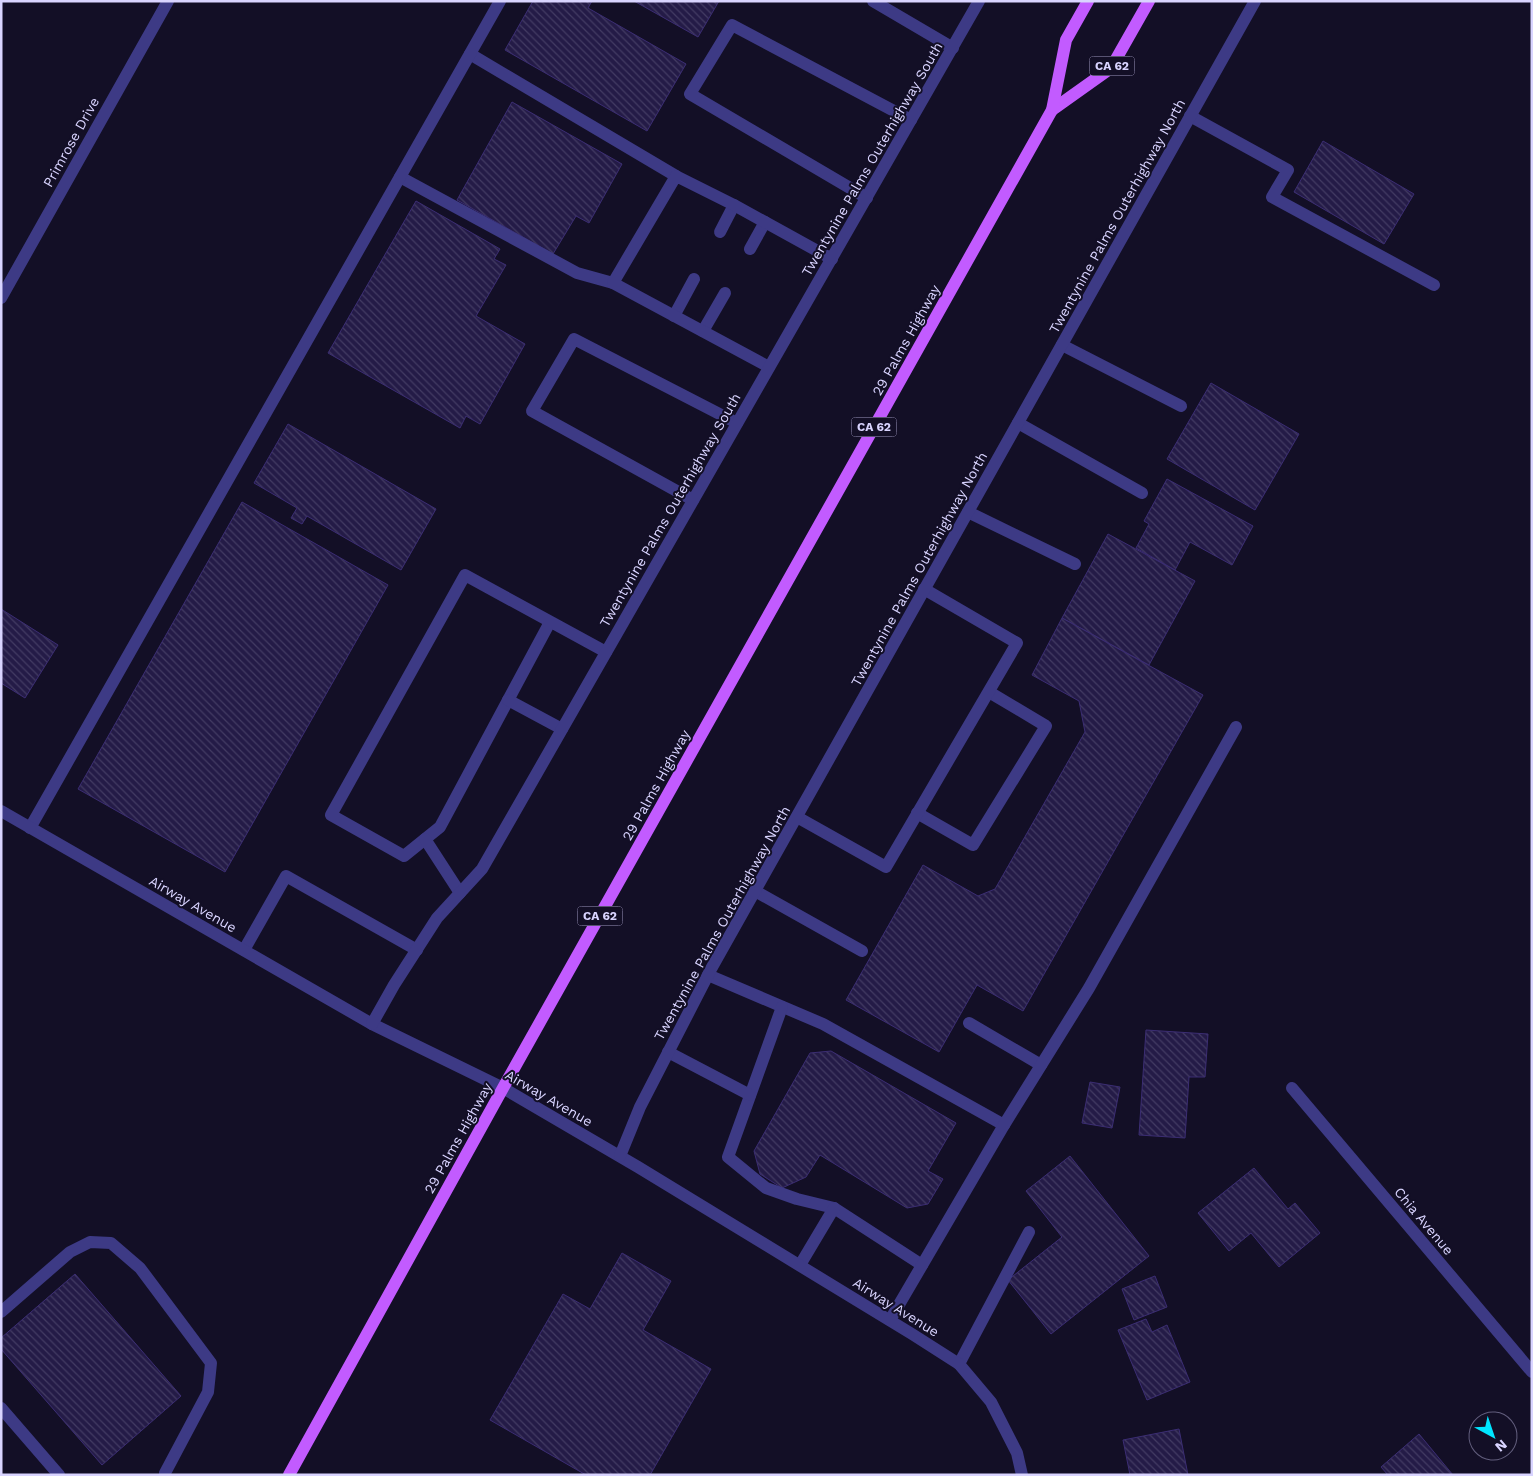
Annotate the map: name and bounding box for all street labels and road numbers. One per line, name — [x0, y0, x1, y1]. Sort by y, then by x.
street label: Twentynine Palms Outerhighway South — [798, 39, 946, 279]
road number: CA 62 — [1090, 56, 1134, 76]
street label: Primrose Drive — [40, 94, 102, 190]
street label: Twentynine Palms Outerhighway North — [1046, 96, 1188, 336]
street label: 29 Palms Highway — [869, 281, 943, 398]
street label: Twentynine Palms Outerhighway South — [596, 390, 744, 630]
road number: CA 62 — [852, 418, 896, 437]
street label: Twentynine Palms Outerhighway North — [848, 449, 990, 689]
street label: 29 Palms Highway — [619, 726, 693, 843]
street label: Twentynine Palms Outerhighway North — [651, 803, 793, 1043]
street label: Airway Avenue — [146, 872, 240, 936]
road number: CA 62 — [578, 906, 622, 926]
street label: Airway Avenue — [502, 1066, 596, 1130]
street label: 29 Palms Highway — [421, 1079, 495, 1196]
street label: Chia Avenue — [1391, 1184, 1457, 1258]
street label: Airway Avenue — [850, 1274, 942, 1340]

